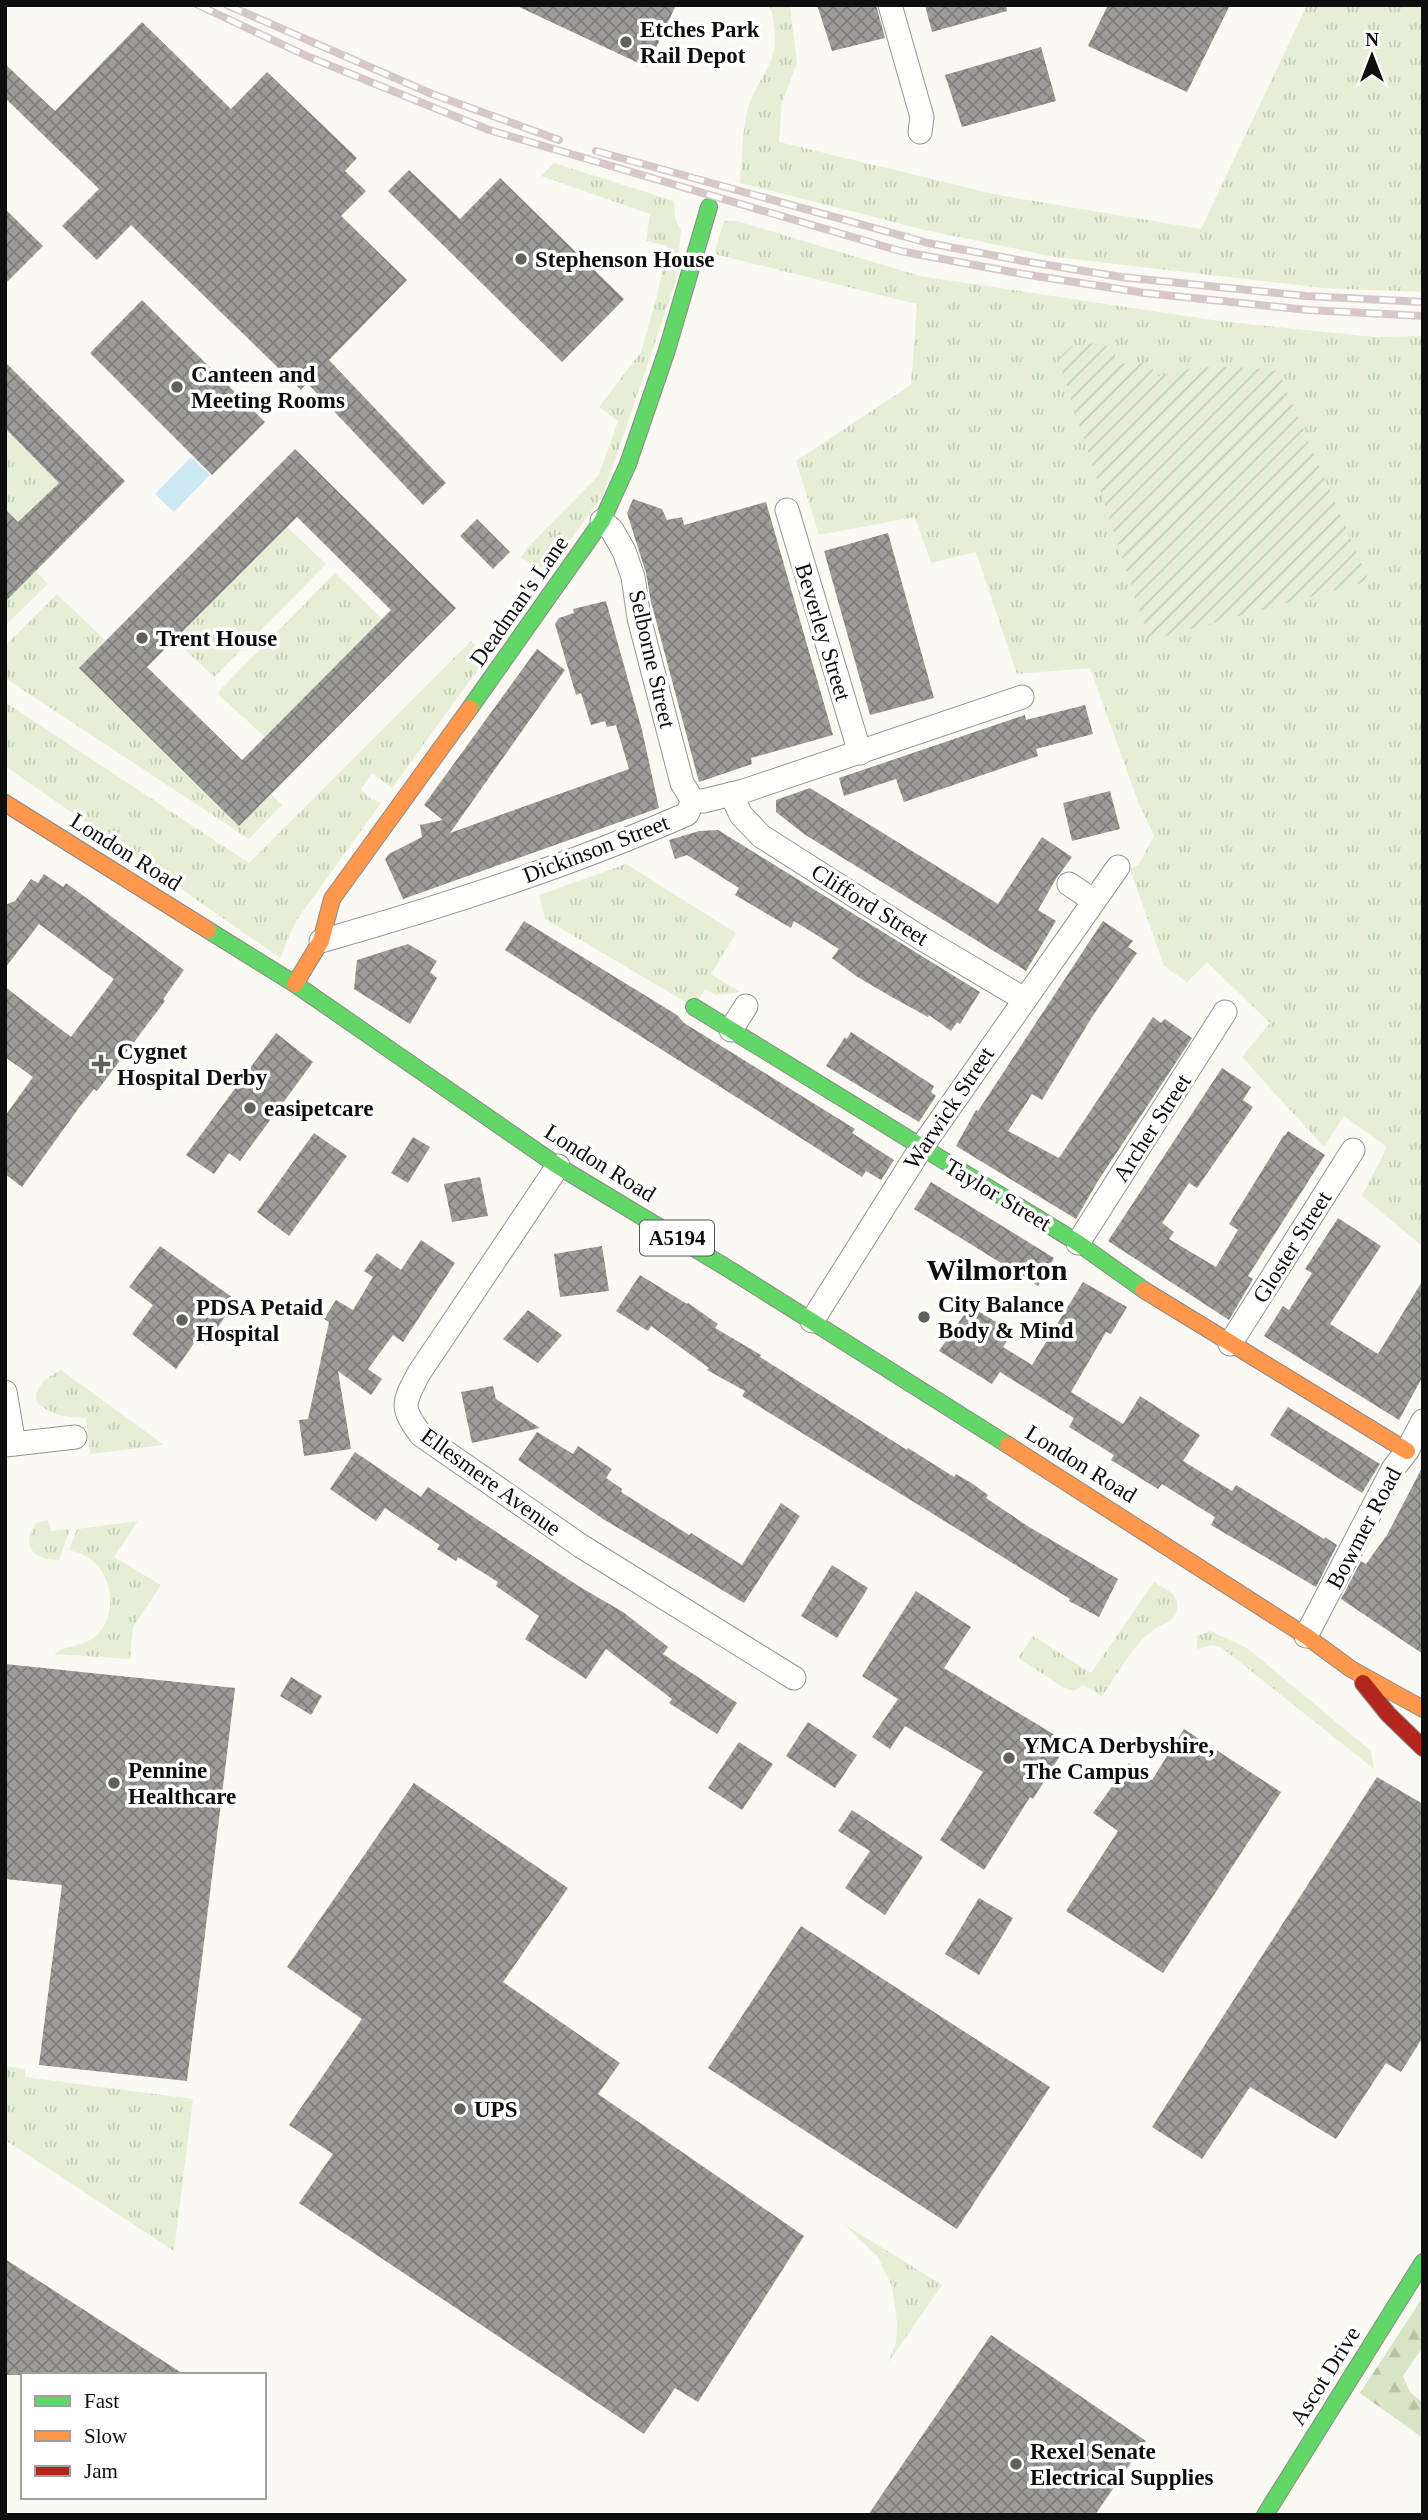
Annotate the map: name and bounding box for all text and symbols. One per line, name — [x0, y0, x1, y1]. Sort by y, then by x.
place label: Etches Park Rail Depot — [640, 17, 760, 68]
north arrow — [1337, 21, 1407, 91]
text: N — [1365, 29, 1379, 50]
marker: Etches Park Rail Depot — [618, 34, 634, 50]
place label: Stephenson House — [535, 247, 715, 272]
marker: Stephenson House — [513, 251, 529, 267]
place label: Canteen and Meeting Rooms — [191, 362, 345, 413]
marker: Canteen and Meeting Rooms — [169, 379, 185, 395]
street label: Deadman's Lane — [465, 531, 573, 671]
street label: Beverley Street — [790, 560, 856, 704]
street label: Selborne Street — [624, 587, 680, 731]
place label: Trent House — [156, 626, 277, 651]
marker: Trent House — [134, 630, 150, 646]
street label: London Road — [66, 808, 186, 896]
street label: Dickinson Street — [520, 810, 673, 888]
street label: Clifford Street — [807, 859, 934, 951]
place label: Cygnet Hospital Derby — [117, 1039, 268, 1090]
street label: Warwick Street — [899, 1042, 999, 1174]
marker: Cygnet Hospital Derby — [91, 1054, 111, 1074]
street label: Archer Street — [1108, 1069, 1196, 1186]
place label: easipetcare — [264, 1096, 373, 1121]
marker: easipetcare — [242, 1100, 258, 1116]
street label: London Road — [540, 1119, 660, 1207]
street label: Taylor Street — [941, 1154, 1056, 1237]
street label: Gloster Street — [1248, 1186, 1337, 1308]
road number: A5194 — [640, 1220, 714, 1256]
district label: Wilmorton — [926, 1253, 1068, 1286]
place label: City Balance Body & Mind — [938, 1292, 1074, 1343]
place label: PDSA Petaid Hospital — [196, 1295, 323, 1346]
marker: City Balance Body & Mind — [916, 1309, 932, 1325]
marker: PDSA Petaid Hospital — [174, 1312, 190, 1328]
street label: London Road — [1021, 1420, 1141, 1508]
street label: Ellesmere Avenue — [416, 1423, 566, 1541]
street label: Bowmer Road — [1322, 1463, 1407, 1593]
place label: YMCA Derbyshire, The Campus — [1023, 1733, 1214, 1784]
marker: YMCA Derbyshire, The Campus — [1001, 1750, 1017, 1766]
place label: Pennine Healthcare — [128, 1758, 236, 1809]
marker: Pennine Healthcare — [106, 1775, 122, 1791]
place label: UPS — [474, 2097, 517, 2122]
marker: UPS — [452, 2101, 468, 2117]
street label: Ascot Drive — [1285, 2322, 1365, 2430]
legend — [21, 2373, 266, 2499]
text: Fast — [84, 2389, 119, 2413]
text: Slow — [84, 2424, 128, 2448]
place label: Rexel Senate Electrical Supplies — [1030, 2439, 1213, 2490]
marker: Rexel Senate Electrical Supplies — [1008, 2456, 1024, 2472]
text: Jam — [84, 2459, 118, 2483]

